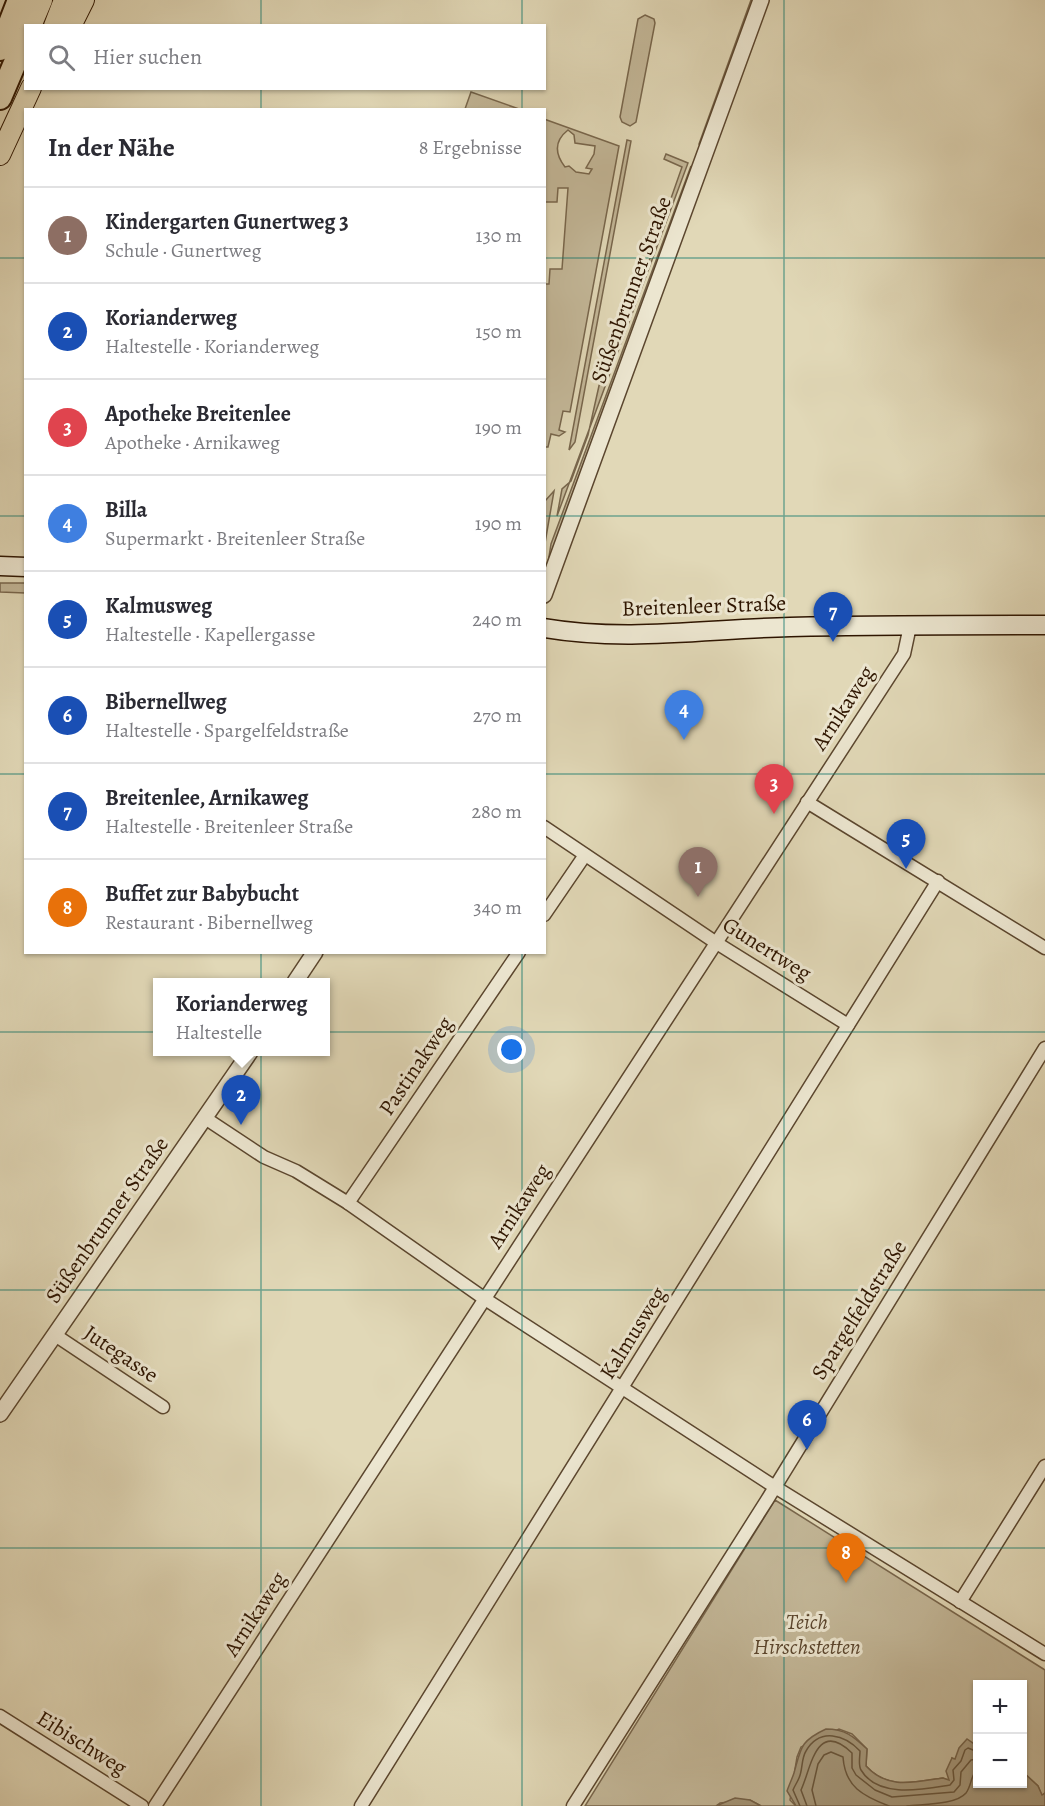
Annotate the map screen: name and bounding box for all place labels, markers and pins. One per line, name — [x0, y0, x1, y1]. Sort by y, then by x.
pin: 7 — [814, 592, 852, 642]
pin: 4 — [664, 690, 704, 740]
pin: 3 — [754, 764, 794, 814]
pin: 5 — [886, 820, 926, 869]
pin: 1 — [678, 848, 718, 897]
pin: 2 — [222, 1076, 260, 1125]
pin: 6 — [788, 1400, 826, 1450]
pin: 8 — [826, 1534, 866, 1583]

